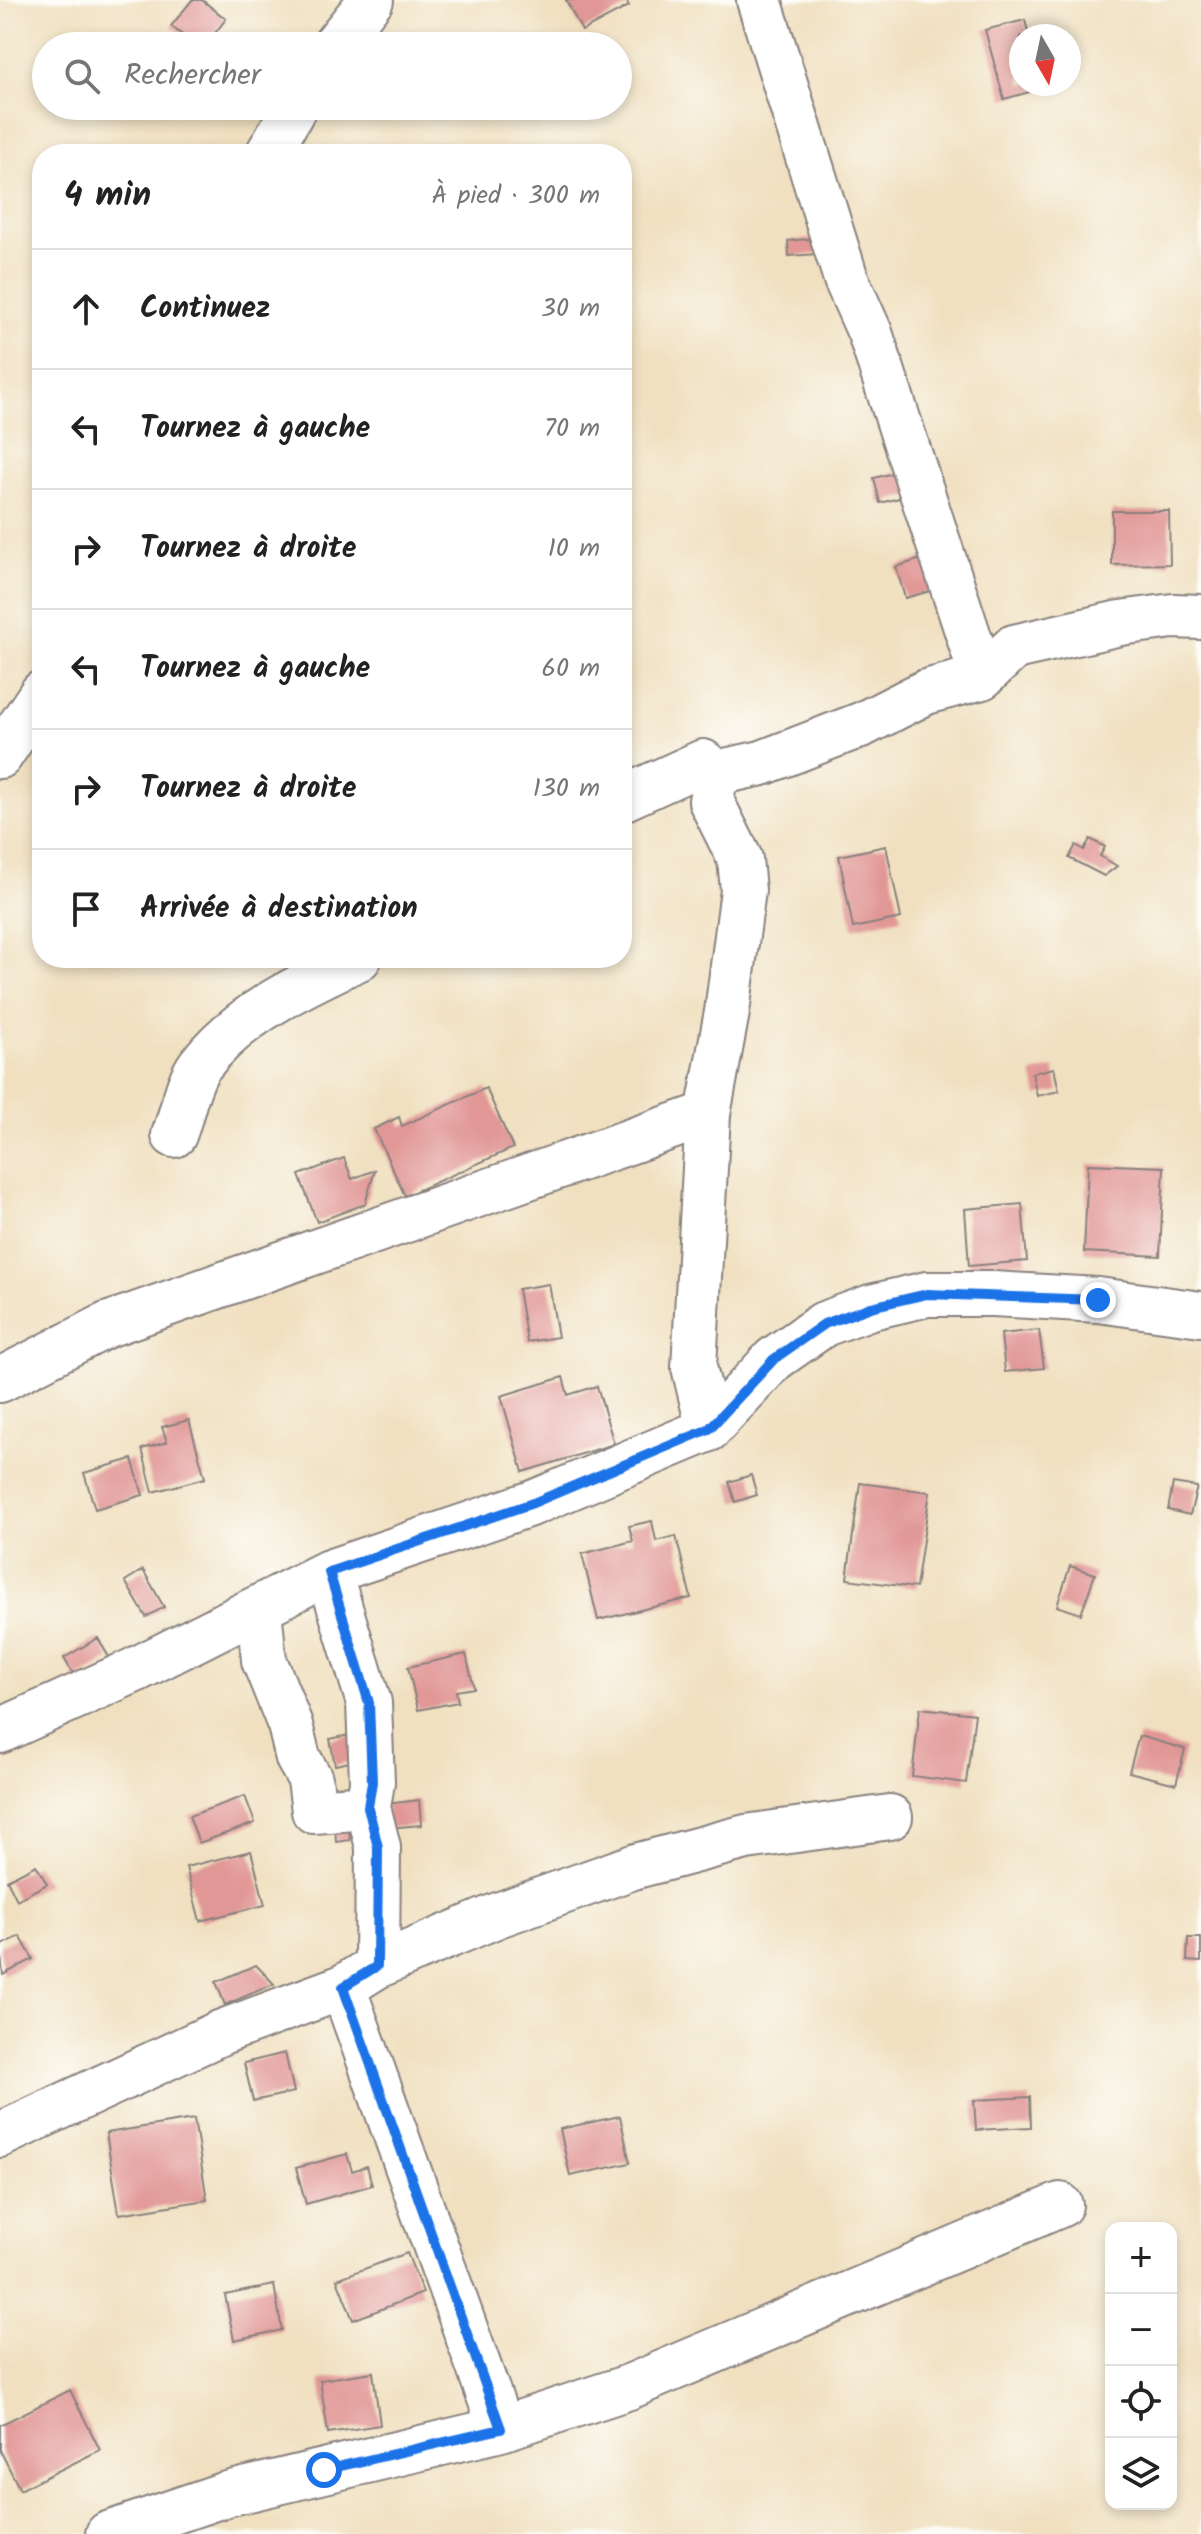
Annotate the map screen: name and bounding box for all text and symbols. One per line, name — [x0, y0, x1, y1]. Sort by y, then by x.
north arrow — [1009, 24, 1081, 96]
search box — [32, 32, 632, 120]
text: Rechercher — [124, 52, 261, 100]
icon: search — [60, 54, 104, 98]
text: 4 min — [64, 169, 151, 223]
text: À pied · 300 m — [431, 175, 600, 217]
text: Continuez — [140, 285, 270, 333]
icon: ahead — [64, 287, 108, 331]
text: 30 m — [541, 288, 600, 330]
text: Tournez à gauche — [140, 405, 370, 453]
icon: left — [64, 407, 108, 451]
text: 70 m — [544, 408, 600, 450]
text: Tournez à droite — [140, 525, 356, 573]
icon: right — [64, 527, 108, 571]
text: 10 m — [548, 528, 600, 570]
text: Tournez à gauche — [140, 645, 370, 693]
icon: left — [64, 647, 108, 691]
text: 60 m — [541, 648, 600, 690]
text: Tournez à droite — [140, 765, 356, 813]
icon: right — [64, 767, 108, 811]
text: 130 m — [533, 768, 600, 810]
text: Arrivée à destination — [140, 885, 418, 933]
icon: arrive — [64, 887, 108, 931]
route end — [1080, 1282, 1116, 1318]
map controls — [1105, 2222, 1177, 2510]
button: + — [1105, 2222, 1177, 2294]
button: − — [1105, 2294, 1177, 2366]
button: locate — [1105, 2366, 1177, 2438]
button: layers — [1105, 2438, 1177, 2510]
route start — [306, 2452, 342, 2488]

